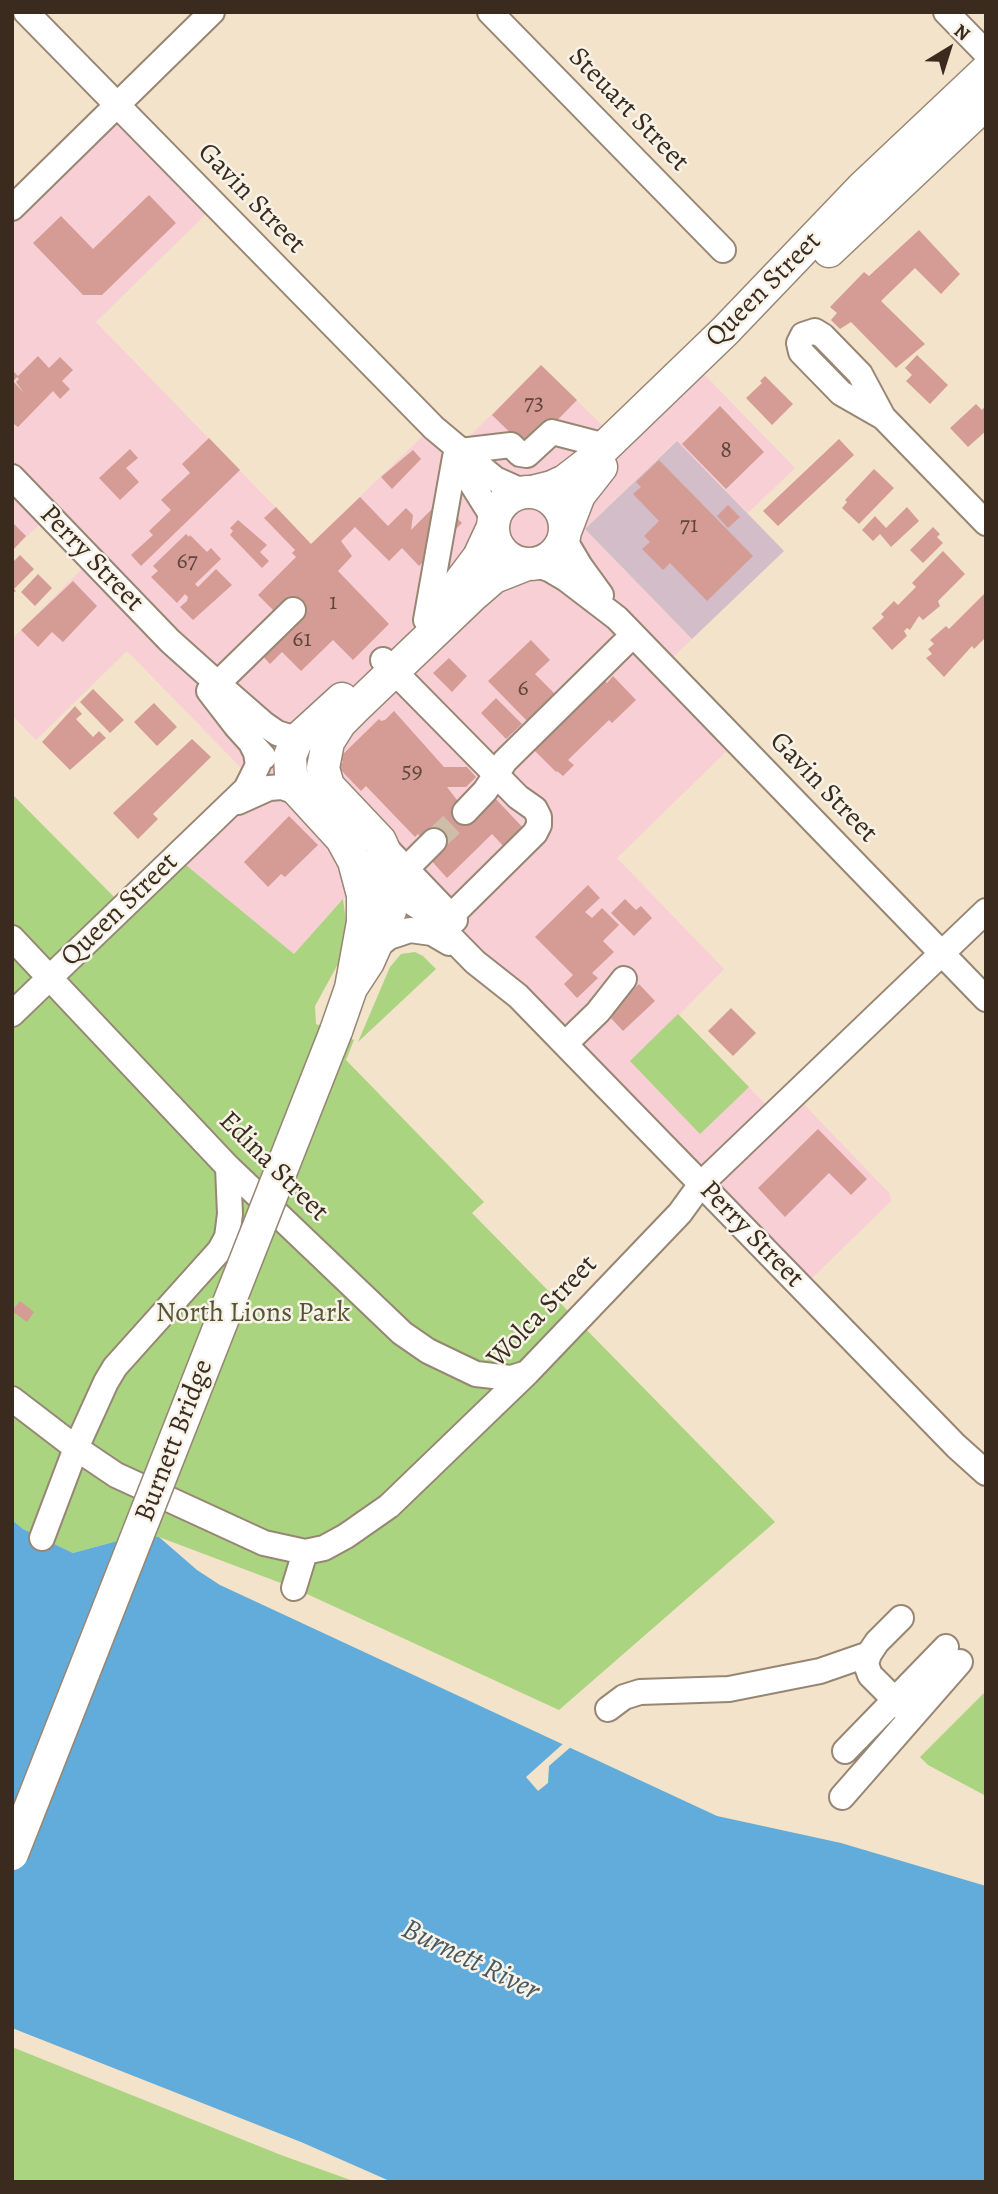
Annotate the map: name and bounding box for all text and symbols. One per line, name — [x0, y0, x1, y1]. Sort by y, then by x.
north arrow — [914, 14, 984, 84]
text: N — [948, 18, 975, 47]
street label: Steuart Street — [561, 41, 695, 179]
street label: Gavin Street — [190, 137, 312, 261]
street label: Queen Street — [699, 225, 829, 355]
house number: 73 — [524, 390, 544, 418]
house number: 8 — [720, 437, 732, 465]
street label: Perry Street — [32, 499, 150, 619]
house number: 71 — [680, 512, 698, 540]
house number: 67 — [176, 548, 198, 576]
house number: 1 — [329, 589, 337, 617]
house number: 61 — [292, 626, 312, 654]
house number: 6 — [517, 675, 529, 703]
street label: Gavin Street — [762, 726, 884, 850]
house number: 59 — [401, 758, 423, 786]
street label: Queen Street — [55, 846, 185, 974]
street label: Edina Street — [211, 1105, 335, 1229]
street label: Perry Street — [692, 1175, 810, 1295]
street label: Wolca Street — [481, 1249, 605, 1375]
park label: North Lions Park — [156, 1297, 350, 1331]
street label: Burnett Bridge — [129, 1355, 221, 1527]
water label: Burnett River — [395, 1912, 545, 2010]

